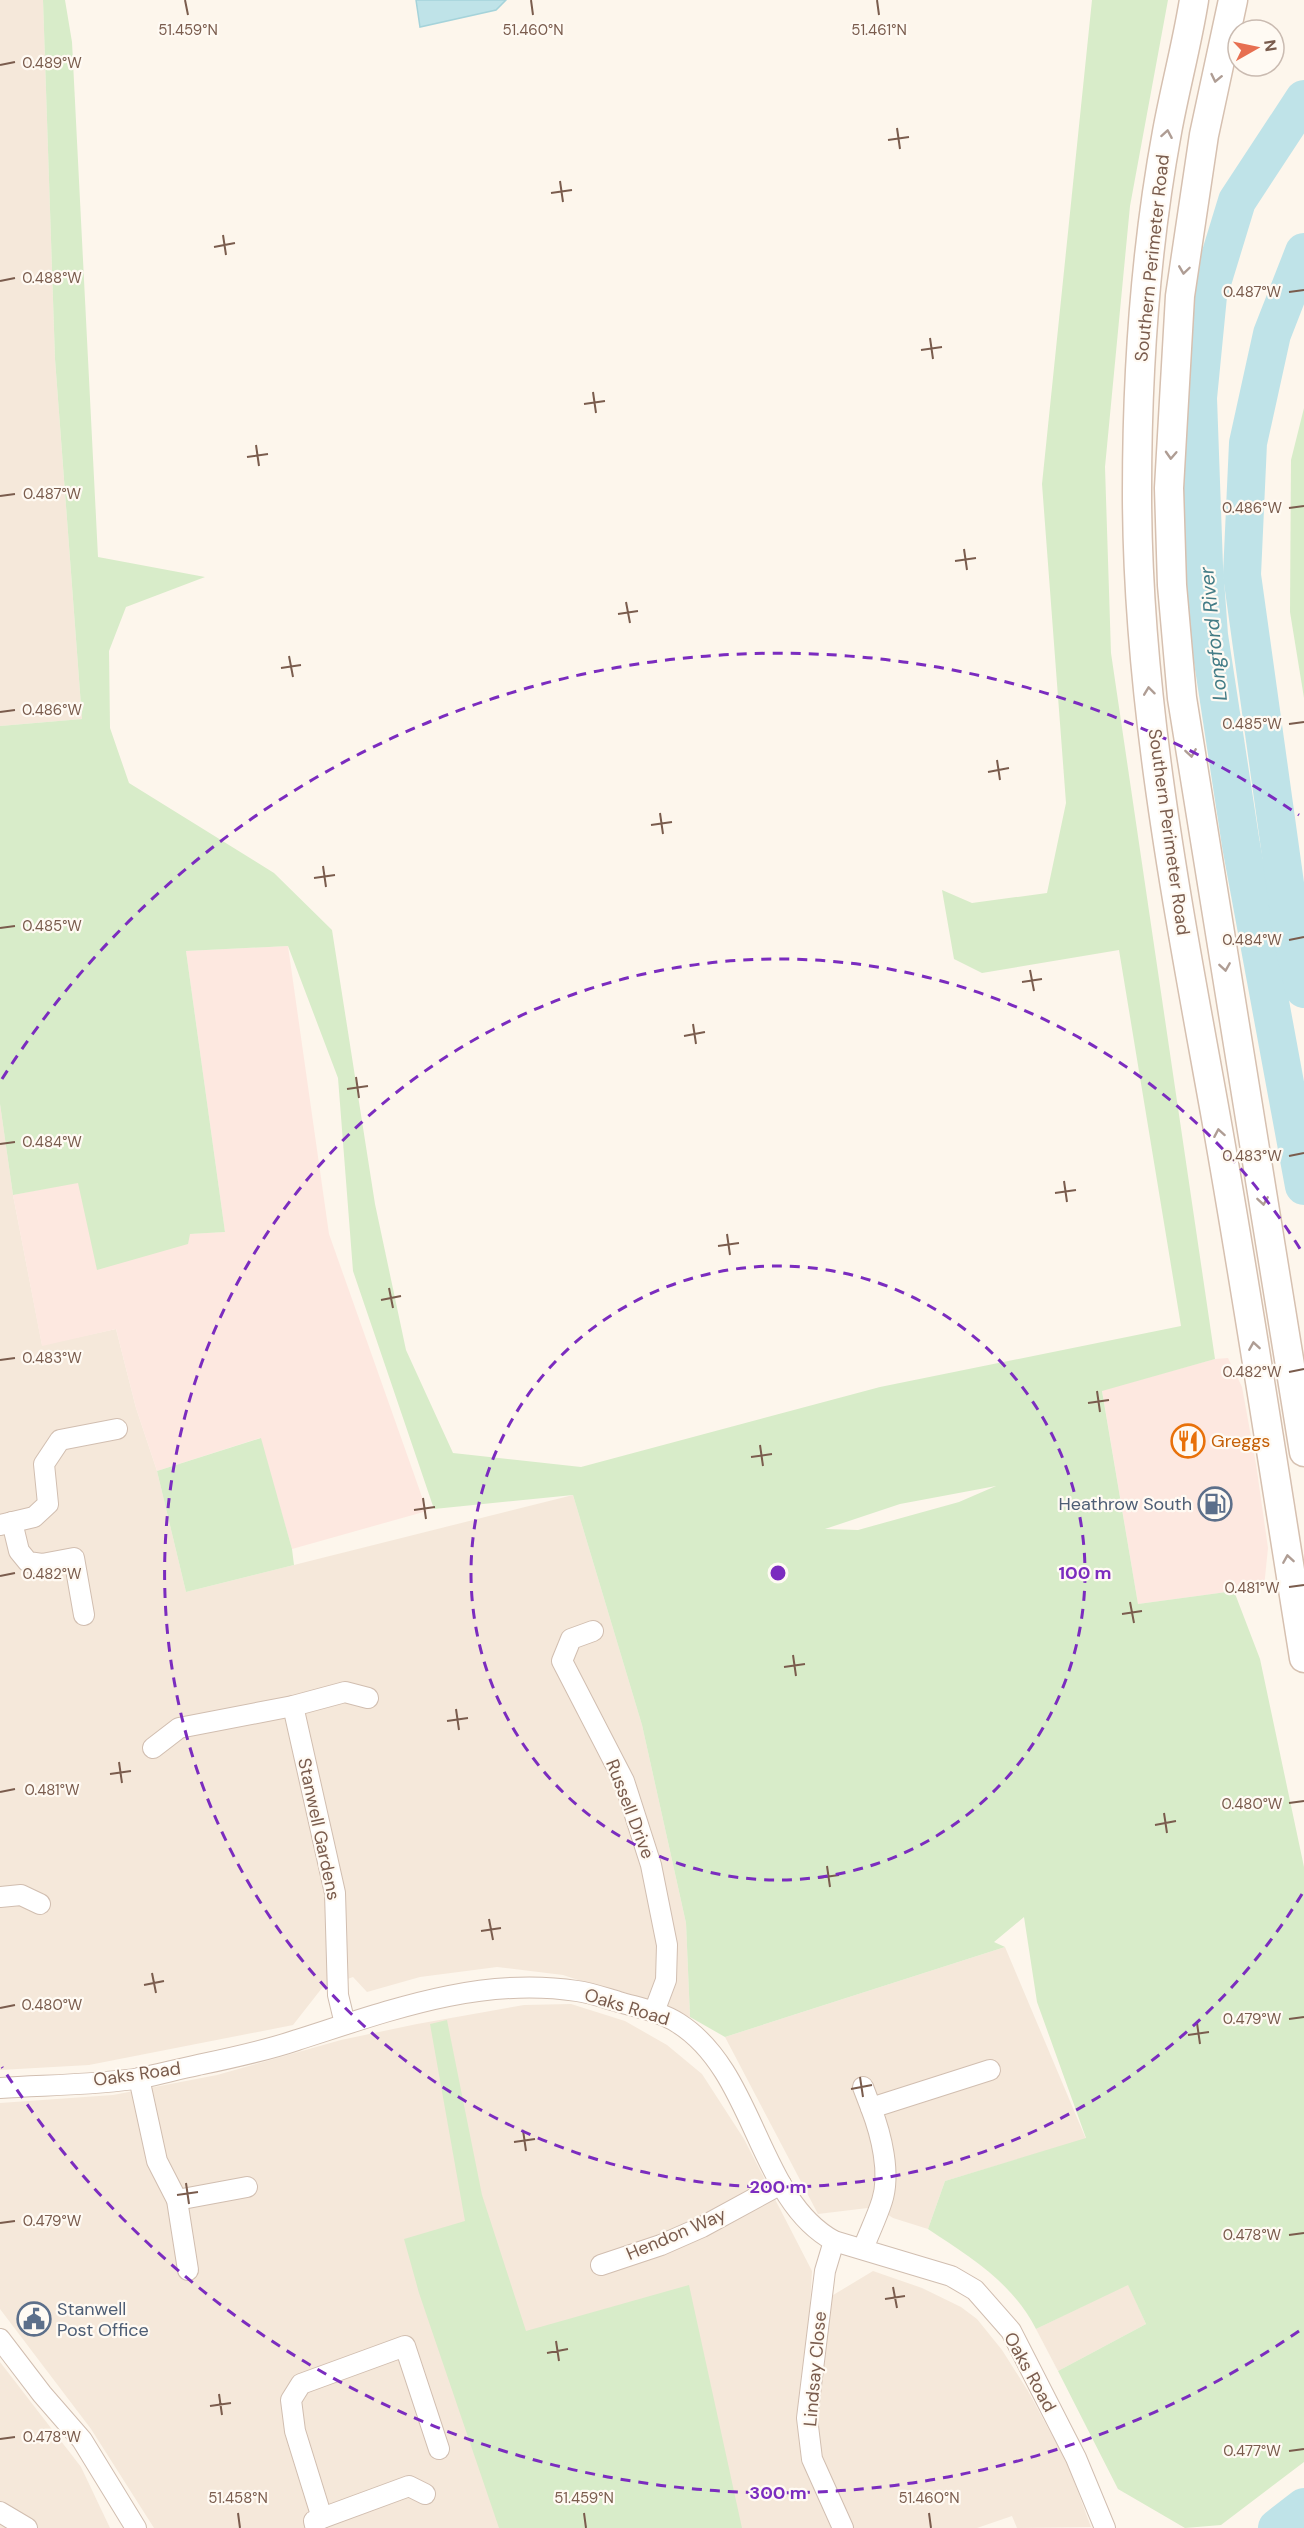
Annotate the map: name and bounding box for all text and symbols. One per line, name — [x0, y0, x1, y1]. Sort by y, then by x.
north arrow — [1226, 18, 1286, 78]
text: 51.459°N — [158, 20, 218, 40]
text: 51.460°N — [502, 20, 564, 40]
text: 51.461°N — [851, 20, 907, 40]
text: N — [1259, 38, 1282, 53]
text: 0.489°W — [22, 53, 82, 73]
one-way arrow — [1210, 72, 1223, 82]
one-way arrow — [1160, 129, 1173, 139]
street label: Southern Perimeter Road — [1129, 153, 1175, 363]
one-way arrow — [1178, 265, 1190, 274]
text: 0.488°W — [22, 268, 82, 288]
text: 0.487°W — [1223, 282, 1282, 302]
one-way arrow — [1165, 450, 1177, 459]
text: 0.487°W — [23, 484, 82, 504]
text: 0.486°W — [1222, 498, 1282, 518]
water label: Longford River — [1193, 565, 1233, 702]
one-way arrow — [1144, 687, 1156, 696]
text: 0.486°W — [22, 700, 82, 720]
text: 0.485°W — [1222, 714, 1282, 734]
street label: Southern Perimeter Road — [1143, 727, 1195, 937]
one-way arrow — [1184, 749, 1196, 758]
text: 0.485°W — [22, 916, 82, 936]
text: 0.484°W — [1222, 930, 1282, 950]
one-way arrow — [1218, 961, 1231, 971]
one-way arrow — [1213, 1128, 1225, 1138]
text: 0.484°W — [22, 1132, 82, 1152]
text: 0.483°W — [1222, 1146, 1282, 1166]
one-way arrow — [1256, 1195, 1269, 1205]
one-way arrow — [1248, 1341, 1261, 1351]
text: 0.483°W — [22, 1348, 82, 1368]
text: 0.482°W — [1223, 1362, 1282, 1382]
restaurant icon: Greggs — [1170, 1423, 1206, 1459]
place label: Greggs — [1211, 1429, 1270, 1453]
fuel station icon: Heathrow South — [1197, 1486, 1233, 1522]
place label: Heathrow South — [1059, 1492, 1192, 1516]
one-way arrow — [1282, 1555, 1295, 1565]
text: 100 m — [1058, 1561, 1112, 1585]
centre of rings — [768, 1563, 788, 1583]
text: 0.482°W — [23, 1564, 82, 1584]
text: 0.481°W — [1225, 1578, 1280, 1598]
street label: Stanwell Gardens — [292, 1756, 346, 1902]
street label: Russell Drive — [600, 1756, 660, 1862]
text: 0.481°W — [25, 1780, 80, 1800]
text: 0.480°W — [1222, 1794, 1283, 1814]
street label: Oaks Road — [581, 1983, 673, 2031]
text: 0.480°W — [22, 1995, 83, 2015]
text: 0.479°W — [1223, 2009, 1282, 2029]
street label: Oaks Road — [92, 2056, 182, 2092]
text: 200 m — [750, 2175, 806, 2199]
street label: Hendon Way — [623, 2202, 729, 2266]
text: 0.479°W — [23, 2211, 82, 2231]
text: 0.478°W — [1223, 2225, 1282, 2245]
place label: Stanwell Post Office — [57, 2297, 149, 2342]
public building icon: Stanwell Post Office — [16, 2301, 52, 2337]
street label: Lindsay Close — [798, 2310, 832, 2428]
street label: Oaks Road — [998, 2328, 1062, 2416]
text: 0.478°W — [23, 2427, 82, 2447]
text: 0.477°W — [1223, 2441, 1281, 2461]
text: 300 m — [749, 2481, 807, 2505]
text: 51.458°N — [208, 2488, 268, 2508]
text: 51.459°N — [554, 2488, 614, 2508]
text: 51.460°N — [898, 2488, 960, 2508]

